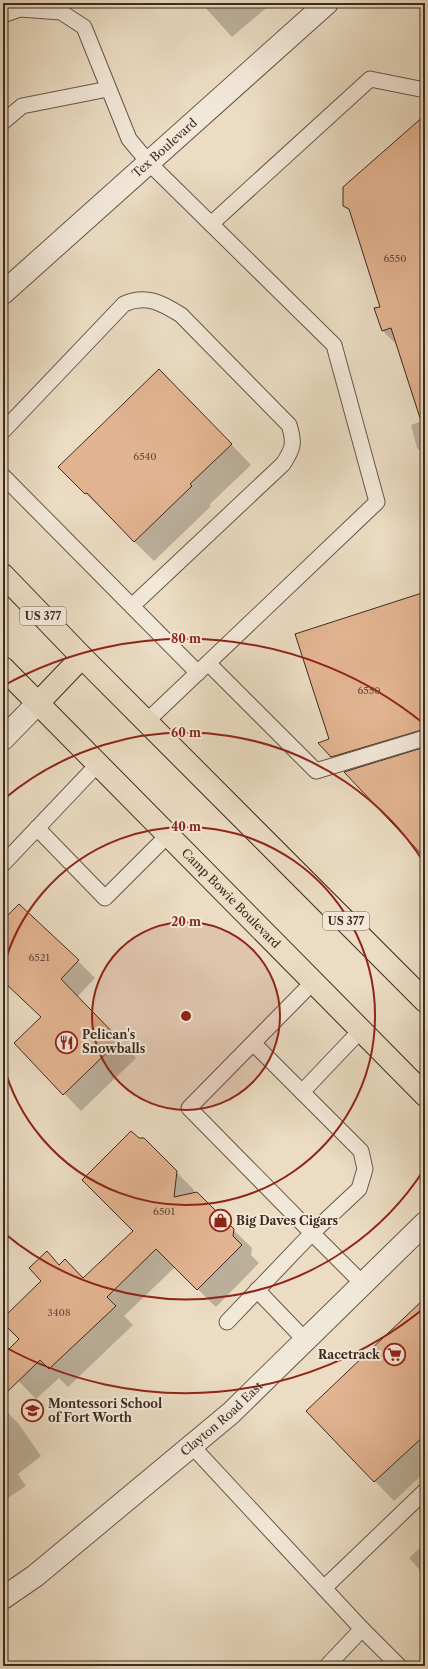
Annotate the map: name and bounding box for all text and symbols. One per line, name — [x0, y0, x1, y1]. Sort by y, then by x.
street label: Tex Boulevard — [129, 114, 200, 181]
house number: 6550 — [383, 252, 407, 265]
house number: 6540 — [133, 450, 157, 463]
road number: US 377 — [20, 607, 66, 625]
text: 80 m — [171, 631, 201, 646]
house number: 6550 — [357, 684, 381, 697]
text: 60 m — [171, 725, 201, 740]
text: 40 m — [171, 819, 201, 834]
street label: Camp Bowie Boulevard — [179, 845, 284, 952]
road number: US 377 — [323, 912, 369, 930]
text: 20 m — [171, 914, 201, 929]
house number: 6521 — [28, 951, 50, 964]
centre of rings — [179, 1009, 193, 1023]
place label: Pelican's Snowballs — [82, 1027, 146, 1056]
restaurant icon: Pelican's Snowballs — [54, 1029, 80, 1055]
house number: 6501 — [153, 1205, 176, 1218]
shop icon: Big Daves Cigars — [207, 1208, 233, 1234]
place label: Big Daves Cigars — [236, 1213, 339, 1228]
house number: 3408 — [47, 1306, 71, 1319]
supermarket icon: Racetrack — [382, 1342, 408, 1368]
place label: Racetrack — [318, 1347, 381, 1362]
street label: Clayton Road East — [177, 1378, 266, 1459]
place label: Montessori School of Fort Worth — [48, 1396, 162, 1425]
school or university icon: Montessori School of Fort Worth — [19, 1398, 45, 1424]

